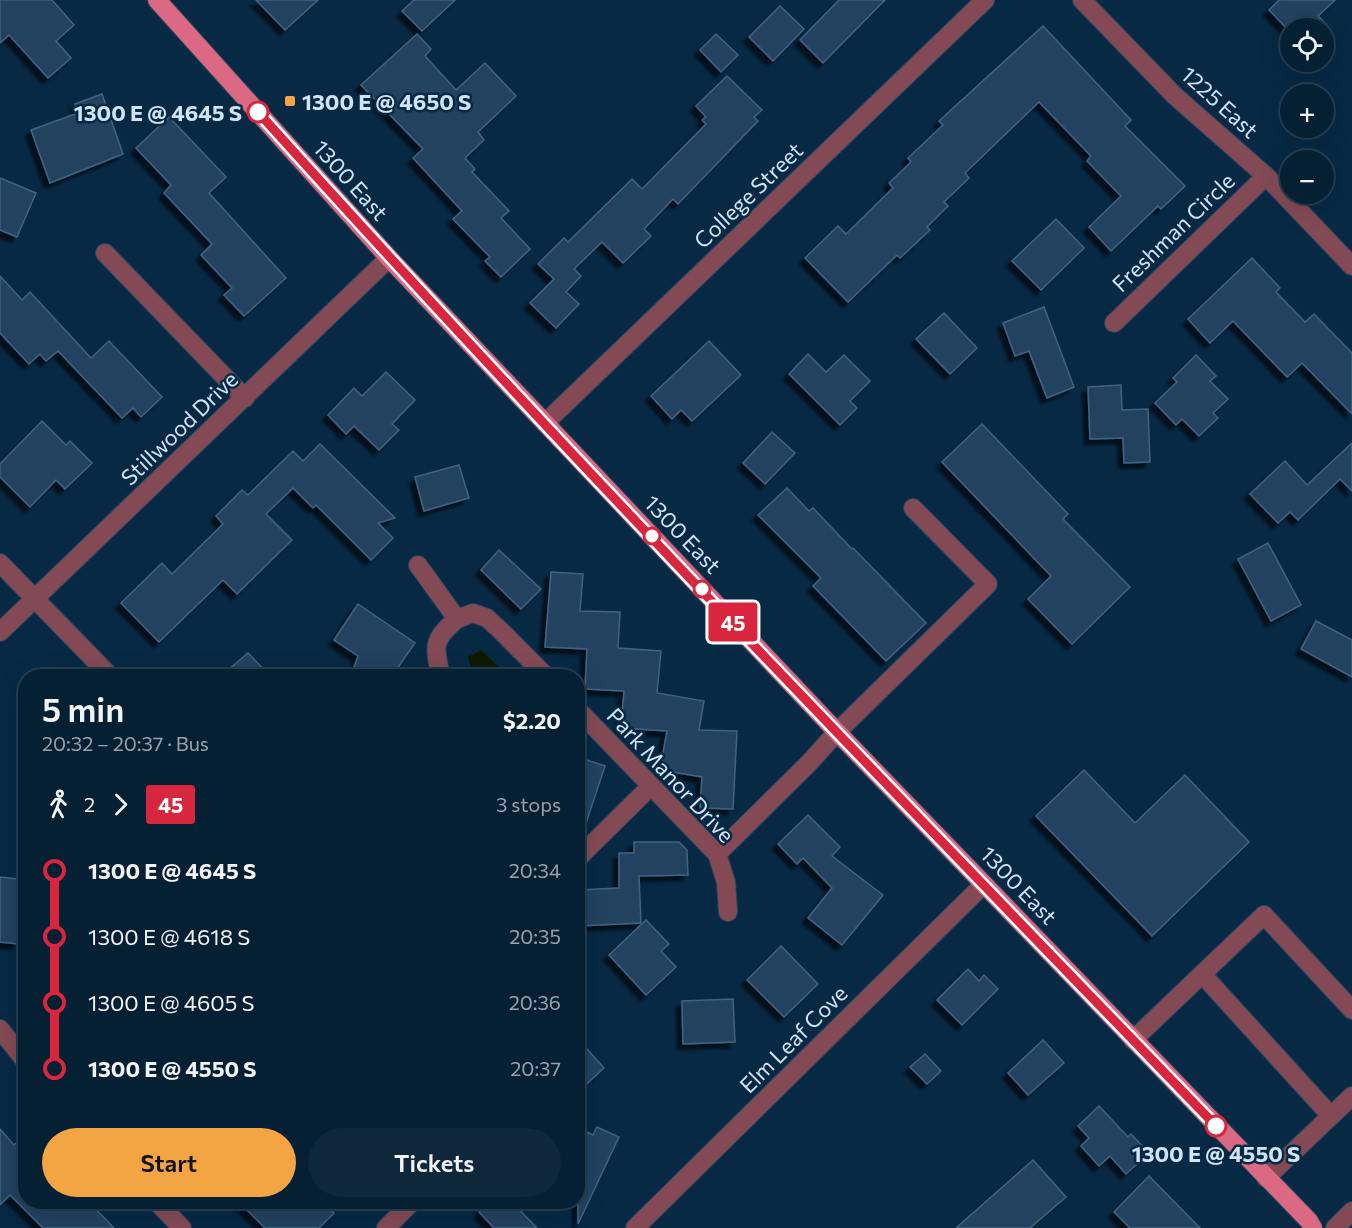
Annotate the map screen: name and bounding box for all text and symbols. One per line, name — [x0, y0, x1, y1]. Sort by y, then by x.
map controls — [1280, 18, 1334, 204]
button: locate — [1280, 18, 1334, 72]
street label: 1225 East — [1176, 60, 1264, 144]
button: + — [1280, 84, 1334, 138]
place label: 1300 E @ 4650 S — [302, 88, 471, 115]
marker: 1300 E @ 4650 S — [283, 94, 297, 108]
place label: 1300 E @ 4645 S — [74, 99, 242, 126]
marker: 1300 E @ 4645 S — [247, 101, 269, 123]
street label: 1300 East — [308, 134, 394, 226]
street label: College Street — [688, 136, 808, 254]
button: − — [1280, 150, 1334, 204]
street label: Freshman Circle — [1106, 167, 1240, 297]
street label: Stillwood Drive — [115, 365, 243, 491]
street label: 1300 East — [639, 489, 727, 579]
unlabelled marker — [643, 527, 661, 545]
unlabelled marker — [693, 580, 711, 598]
line badge: 45 — [706, 602, 760, 642]
text: 45 — [720, 610, 746, 635]
text: 5 min — [42, 688, 124, 729]
street label: Park Manor Drive — [602, 702, 740, 848]
text: $2.20 — [503, 707, 561, 734]
text: 20:32 – 20:37 · Bus — [42, 731, 209, 755]
icon: walk — [42, 788, 75, 821]
icon: forward — [104, 788, 137, 821]
text: 2 — [84, 792, 95, 816]
text: 45 — [158, 792, 183, 817]
text: 3 stops — [496, 792, 561, 816]
street label: 1300 East — [975, 840, 1063, 930]
text: 1300 E @ 4645 S — [88, 857, 256, 884]
text: 20:34 — [509, 858, 561, 882]
text: 1300 E @ 4618 S — [88, 923, 250, 950]
text: 20:35 — [509, 924, 561, 948]
street label: Elm Leaf Cove — [734, 980, 852, 1098]
text: 1300 E @ 4605 S — [88, 989, 254, 1016]
text: 20:36 — [509, 990, 561, 1014]
text: 1300 E @ 4550 S — [88, 1055, 257, 1082]
text: 20:37 — [510, 1056, 561, 1080]
marker: 1300 E @ 4550 S — [1205, 1115, 1227, 1137]
button: Start — [42, 1128, 296, 1197]
button: Tickets — [308, 1128, 561, 1197]
place label: 1300 E @ 4550 S — [1132, 1140, 1300, 1167]

